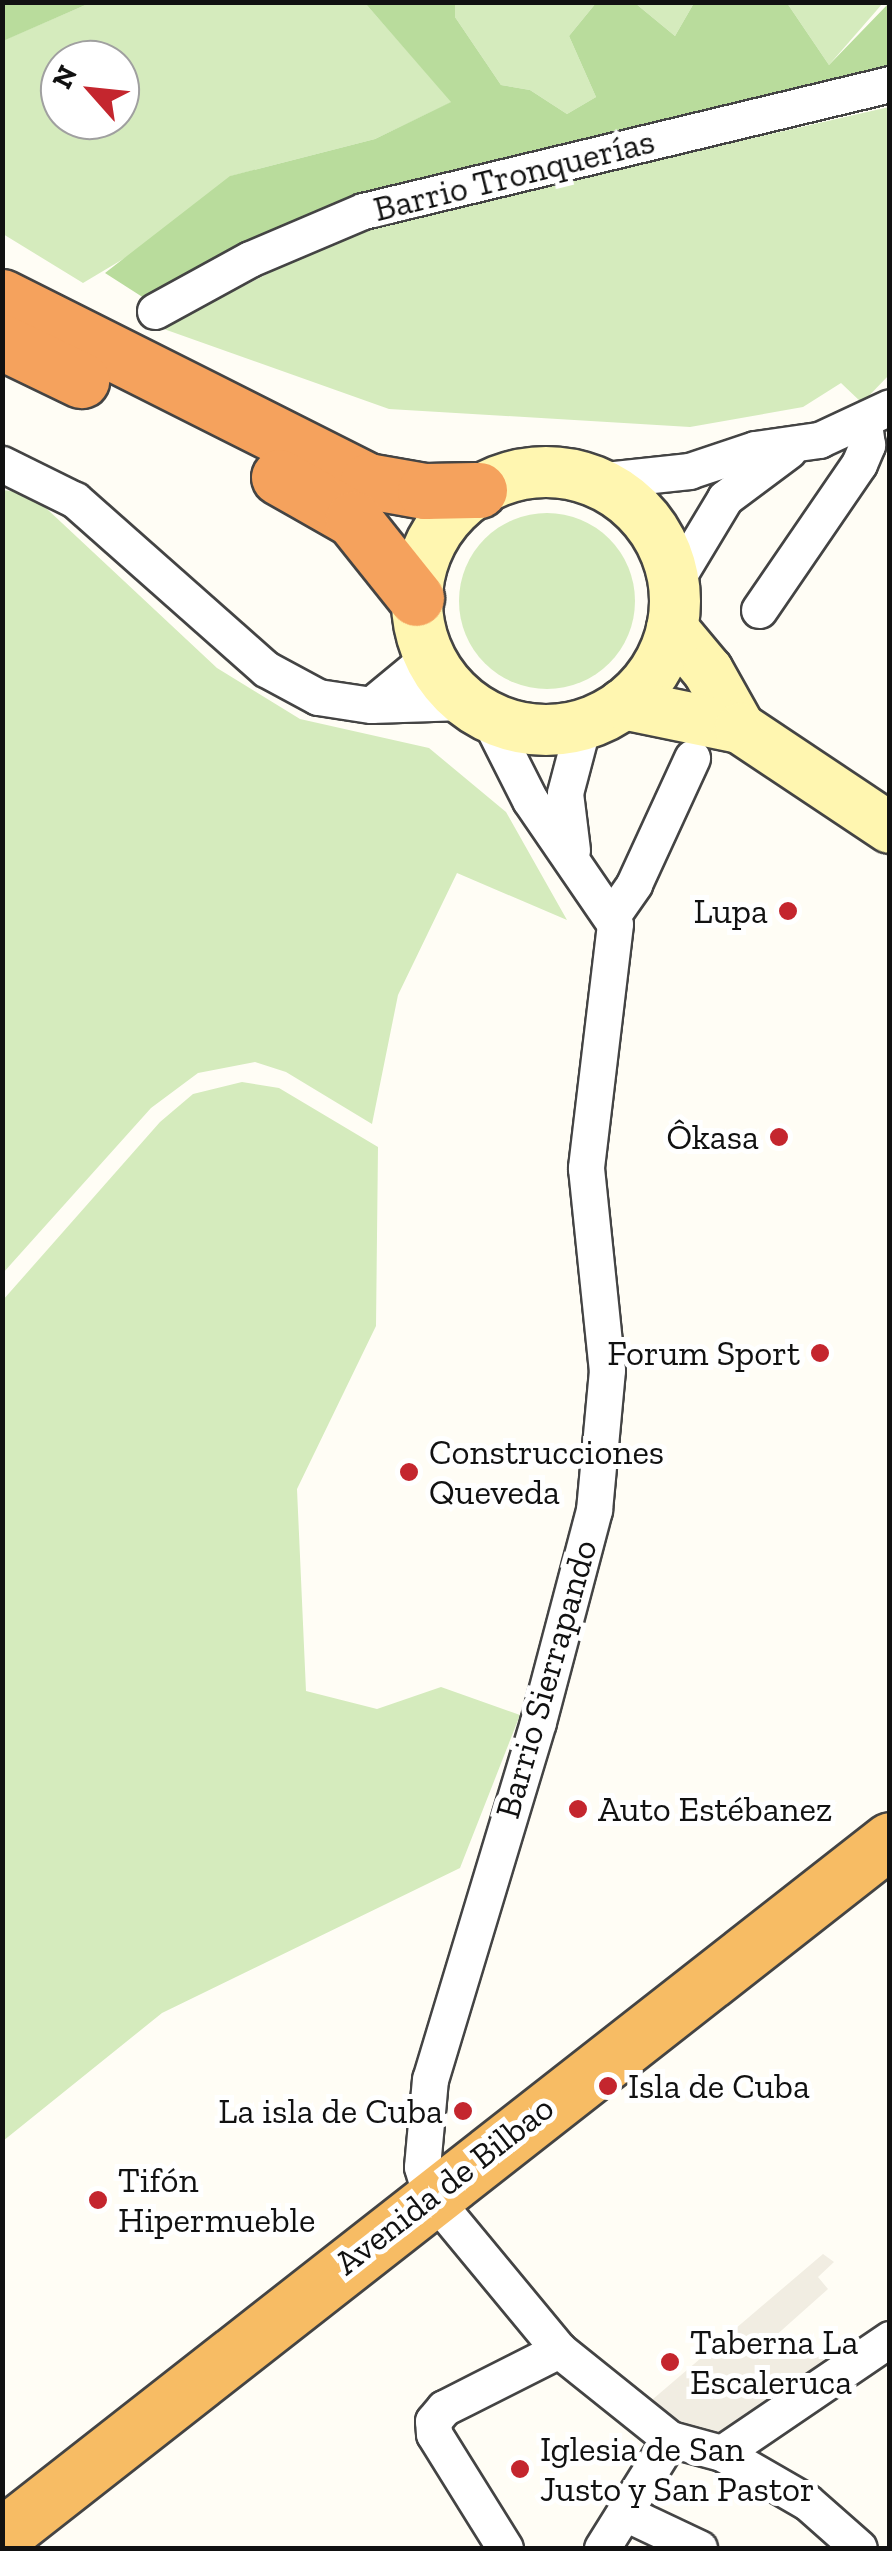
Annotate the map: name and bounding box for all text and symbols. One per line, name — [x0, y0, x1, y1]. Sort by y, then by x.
north arrow — [40, 40, 140, 140]
text: N — [45, 60, 84, 94]
street label: Barrio Tronquerías — [369, 120, 659, 230]
place label: Lupa — [693, 890, 768, 932]
marker: Lupa — [777, 900, 799, 922]
place label: Ôkasa — [667, 1116, 759, 1158]
marker: Ôkasa — [768, 1126, 790, 1148]
place label: Forum Sport — [607, 1332, 800, 1374]
marker: Forum Sport — [809, 1342, 831, 1364]
place label: Construcciones Queveda — [429, 1431, 664, 1513]
marker: Construcciones Queveda — [398, 1461, 420, 1483]
street label: Barrio Sierrapando — [486, 1535, 606, 1823]
place label: Auto Estébanez — [598, 1788, 832, 1830]
marker: Auto Estébanez — [567, 1798, 589, 1820]
place label: Isla de Cuba — [628, 2065, 810, 2107]
marker: Isla de Cuba — [597, 2075, 619, 2097]
street label: Avenida de Bilbao — [326, 2087, 562, 2283]
place label: La isla de Cuba — [218, 2090, 443, 2132]
marker: La isla de Cuba — [452, 2100, 474, 2122]
place label: Tifón Hipermueble — [118, 2159, 315, 2241]
marker: Tifón Hipermueble — [87, 2189, 109, 2211]
place label: Taberna La Escaleruca — [690, 2321, 858, 2403]
marker: Taberna La Escaleruca — [659, 2351, 681, 2373]
place label: Iglesia de San Justo y San Pastor — [540, 2428, 816, 2510]
marker: Iglesia de San Justo y San Pastor — [509, 2458, 531, 2480]

